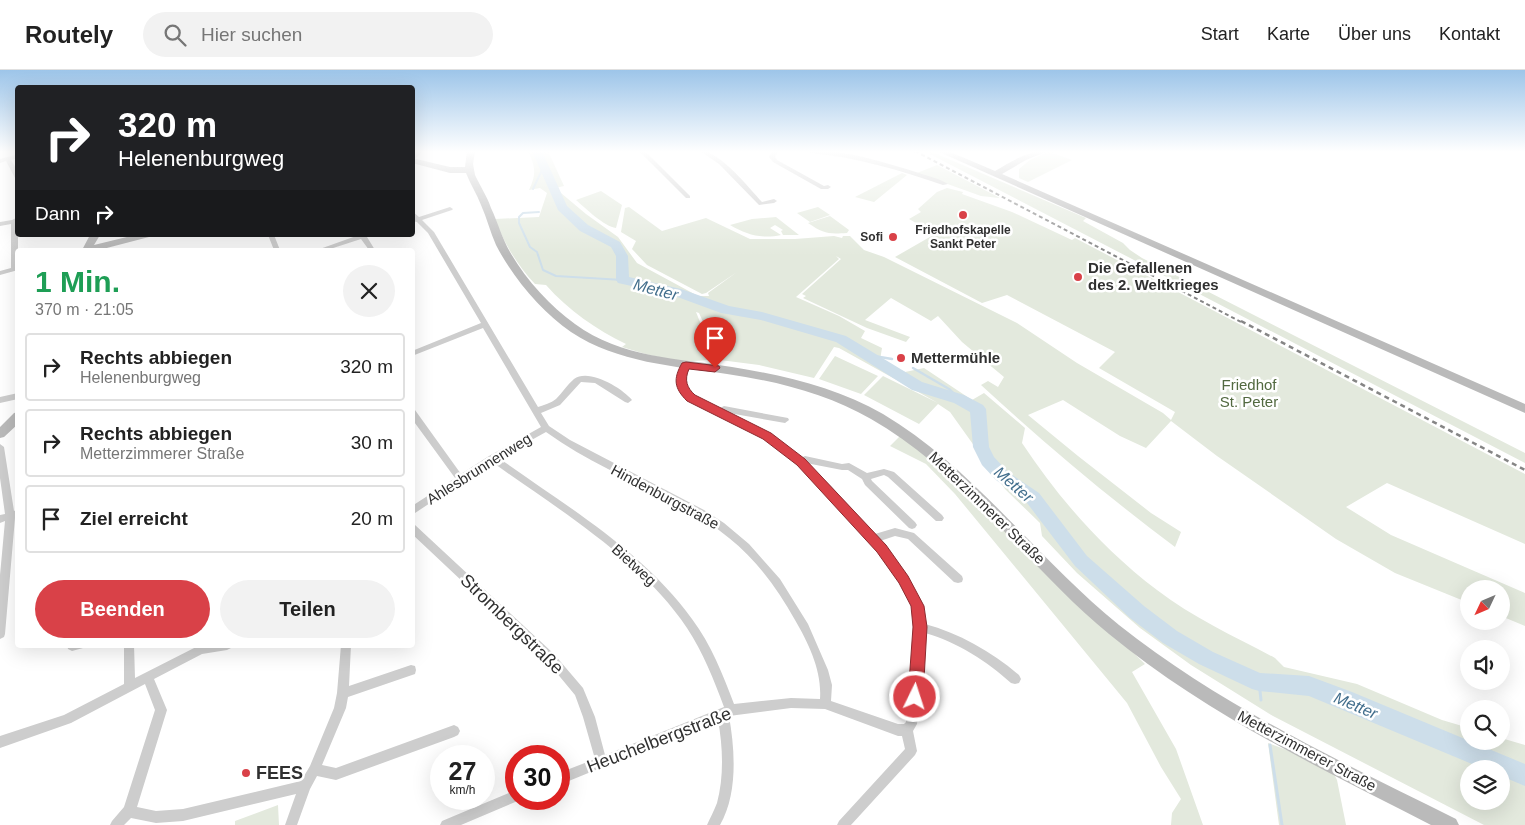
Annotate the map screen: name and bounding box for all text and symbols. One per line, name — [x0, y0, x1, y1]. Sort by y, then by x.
search box — [143, 12, 493, 57]
text: Routely — [25, 21, 113, 48]
icon: search — [161, 21, 189, 49]
text: Hier suchen — [201, 24, 302, 45]
text: Start — [1201, 24, 1239, 44]
text: Karte — [1267, 24, 1310, 44]
text: Über uns — [1338, 24, 1411, 44]
text: Kontakt — [1439, 24, 1500, 44]
icon: right — [35, 105, 100, 170]
text: 320 m — [118, 105, 217, 144]
text: Helenenburgweg — [118, 146, 284, 171]
icon: right — [90, 200, 118, 228]
text: Dann — [35, 203, 80, 224]
marker: Friedhofskapelle Sankt Peter — [957, 209, 969, 221]
place label: Friedhofskapelle Sankt Peter — [915, 223, 1011, 251]
place label: Sofi — [860, 230, 883, 244]
marker: Sofi — [887, 231, 899, 243]
place label: Die Gefallenen des 2. Weltkrieges — [1088, 259, 1219, 293]
text: 1 Min. — [35, 265, 120, 298]
button: close — [343, 265, 395, 317]
marker: Die Gefallenen des 2. Weltkrieges — [1072, 271, 1084, 283]
water label: Metter — [632, 275, 681, 304]
text: 370 m · 21:05 — [35, 301, 134, 318]
pin — [694, 317, 736, 368]
icon: arrive — [701, 324, 729, 352]
text: Rechts abbiegen — [80, 347, 232, 368]
place label: Mettermühle — [911, 349, 1000, 366]
marker: Mettermühle — [895, 352, 907, 364]
icon: right — [37, 353, 65, 381]
text: 320 m — [340, 356, 393, 377]
text: Helenenburgweg — [80, 369, 201, 386]
park label: Friedhof St. Peter — [1220, 376, 1278, 410]
text: Rechts abbiegen — [80, 423, 232, 444]
icon: right — [37, 429, 65, 457]
street label: Ahlesbrunnenweg — [423, 430, 534, 508]
text: 30 m — [351, 432, 393, 453]
text: Metterzimmerer Straße — [80, 445, 244, 462]
street label: Metterzimmerer Straße — [926, 448, 1049, 567]
street label: Hindenburgstraße — [608, 461, 722, 532]
water label: Metter — [991, 463, 1037, 506]
icon: arrive — [37, 505, 65, 533]
text: Ziel erreicht — [80, 508, 188, 529]
text: 20 m — [351, 508, 393, 529]
street label: Bietweg — [609, 540, 660, 589]
street label: Strombergstraße — [456, 570, 568, 678]
button: Beenden — [35, 580, 210, 638]
button: Teilen — [220, 580, 395, 638]
north arrow — [1460, 580, 1510, 630]
map controls — [1460, 580, 1510, 810]
button: sound — [1460, 640, 1510, 690]
position arrow — [888, 670, 940, 722]
water label: Metter — [1332, 689, 1381, 722]
button: search — [1460, 700, 1510, 750]
street label: Heuchelbergstraße — [584, 703, 734, 777]
street label: Metterzimmerer Straße — [1235, 707, 1379, 794]
speed limit sign: 30 — [505, 745, 570, 810]
text: 27 — [449, 757, 476, 785]
button: layers — [1460, 760, 1510, 810]
place label: FEES — [256, 763, 303, 783]
marker: FEES — [240, 767, 252, 779]
text: km/h — [449, 783, 476, 797]

